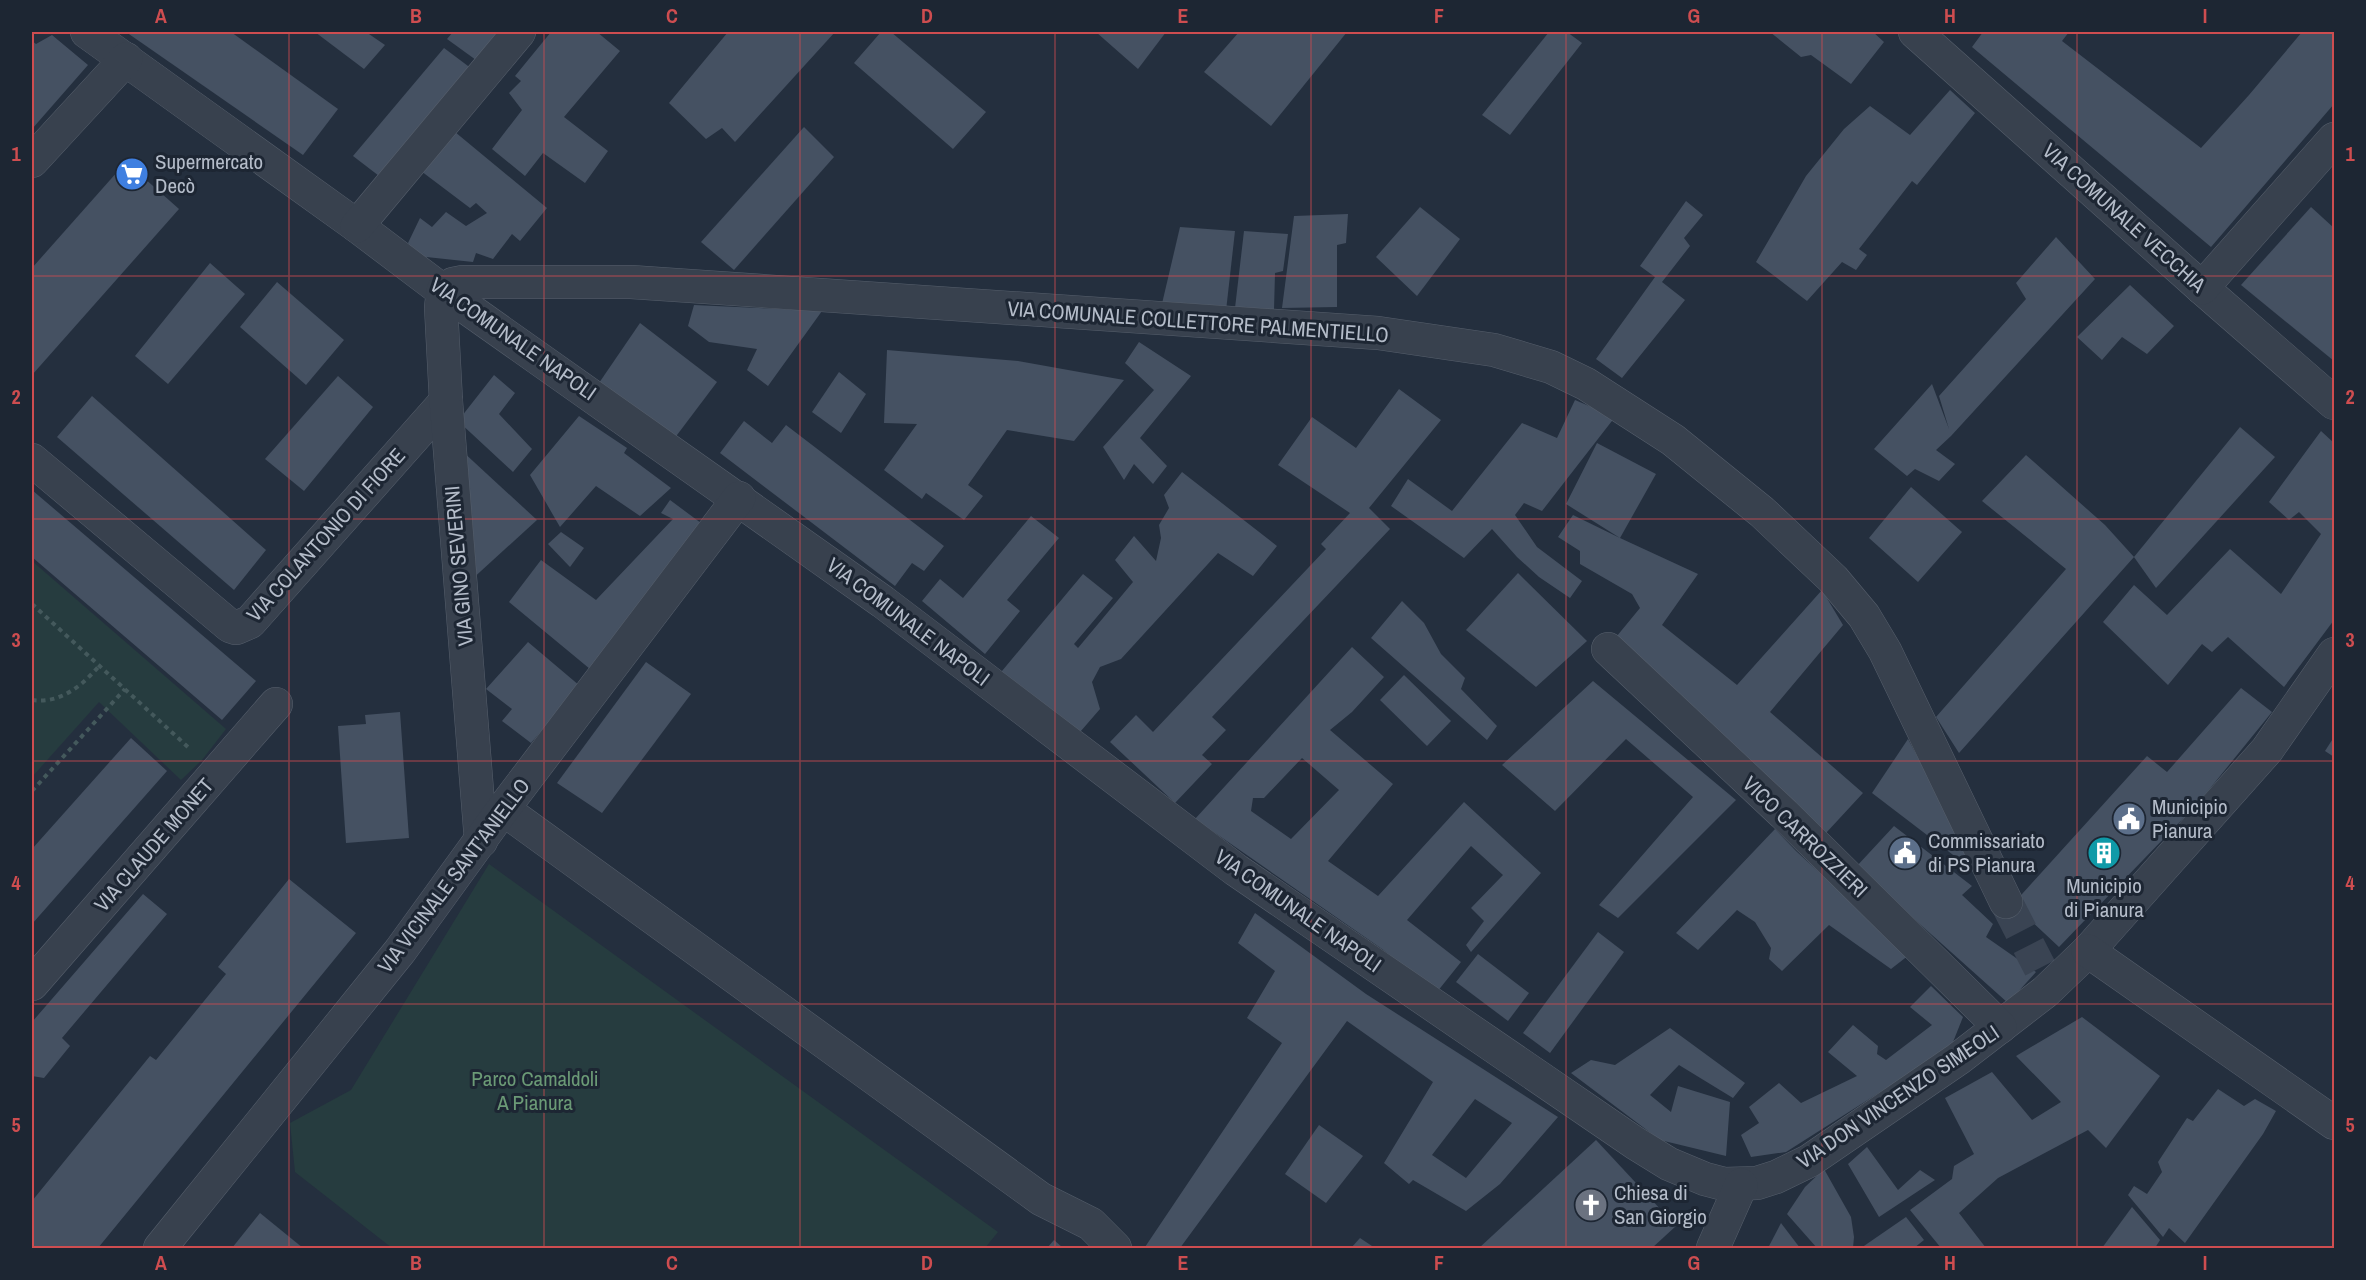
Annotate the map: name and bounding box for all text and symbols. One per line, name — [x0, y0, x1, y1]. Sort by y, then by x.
text: A — [155, 2, 167, 29]
text: B — [410, 2, 422, 29]
text: C — [666, 2, 678, 29]
text: D — [921, 2, 933, 29]
text: E — [1178, 2, 1189, 29]
text: F — [1434, 2, 1444, 29]
text: G — [1688, 2, 1700, 29]
text: H — [1944, 2, 1956, 29]
text: I — [2203, 2, 2207, 29]
street label: VIA COMUNALE VECCHIA — [2036, 136, 2213, 299]
text: 1 — [11, 140, 21, 167]
text: 1 — [2345, 140, 2355, 167]
place label: Supermercato Decò — [155, 147, 263, 200]
supermarket icon: Supermercato Decò — [114, 156, 150, 192]
street label: VIA COMUNALE NAPOLI — [424, 270, 602, 407]
street label: VIA COMUNALE COLLETTORE PALMENTIELLO — [1006, 294, 1390, 349]
text: 2 — [11, 383, 21, 410]
text: 2 — [2345, 383, 2355, 410]
street label: VIA COLANTONIO DI FIORE — [240, 442, 412, 628]
street label: VIA GINO SEVERINI — [437, 485, 480, 647]
street label: VIA COMUNALE NAPOLI — [821, 551, 996, 693]
text: 3 — [11, 626, 21, 653]
text: 3 — [2345, 626, 2355, 653]
street label: VICO CARROZZIERI — [1736, 769, 1874, 904]
street label: VIA CLAUDE MONET — [87, 771, 220, 918]
street label: VIA VICINALE SANT'ANIELLO — [371, 772, 536, 979]
place label: Municipio Pianura — [2152, 792, 2228, 845]
public building icon: Municipio Pianura — [2111, 801, 2147, 837]
place label: Commissariato di PS Pianura — [1928, 826, 2045, 879]
public building icon: Commissariato di PS Pianura — [1887, 835, 1923, 871]
building icon: Municipio di Pianura — [2086, 835, 2122, 871]
street label: VIA COMUNALE NAPOLI — [1209, 842, 1387, 979]
text: 4 — [11, 869, 21, 896]
text: 4 — [2345, 869, 2355, 896]
place label: Municipio di Pianura — [2064, 871, 2144, 924]
street label: VIA DON VINCENZO SIMEOLI — [1791, 1018, 2005, 1175]
park label: Parco Camaldoli A Pianura — [471, 1064, 599, 1117]
text: 5 — [11, 1111, 21, 1138]
text: 5 — [2345, 1111, 2355, 1138]
place label: Chiesa di San Giorgio — [1614, 1178, 1707, 1231]
church icon: Chiesa di San Giorgio — [1573, 1187, 1609, 1223]
text: A — [155, 1249, 167, 1276]
text: B — [410, 1249, 422, 1276]
text: C — [666, 1249, 678, 1276]
text: D — [921, 1249, 933, 1276]
text: E — [1178, 1249, 1189, 1276]
text: F — [1434, 1249, 1444, 1276]
text: G — [1688, 1249, 1700, 1276]
text: H — [1944, 1249, 1956, 1276]
text: I — [2203, 1249, 2207, 1276]

